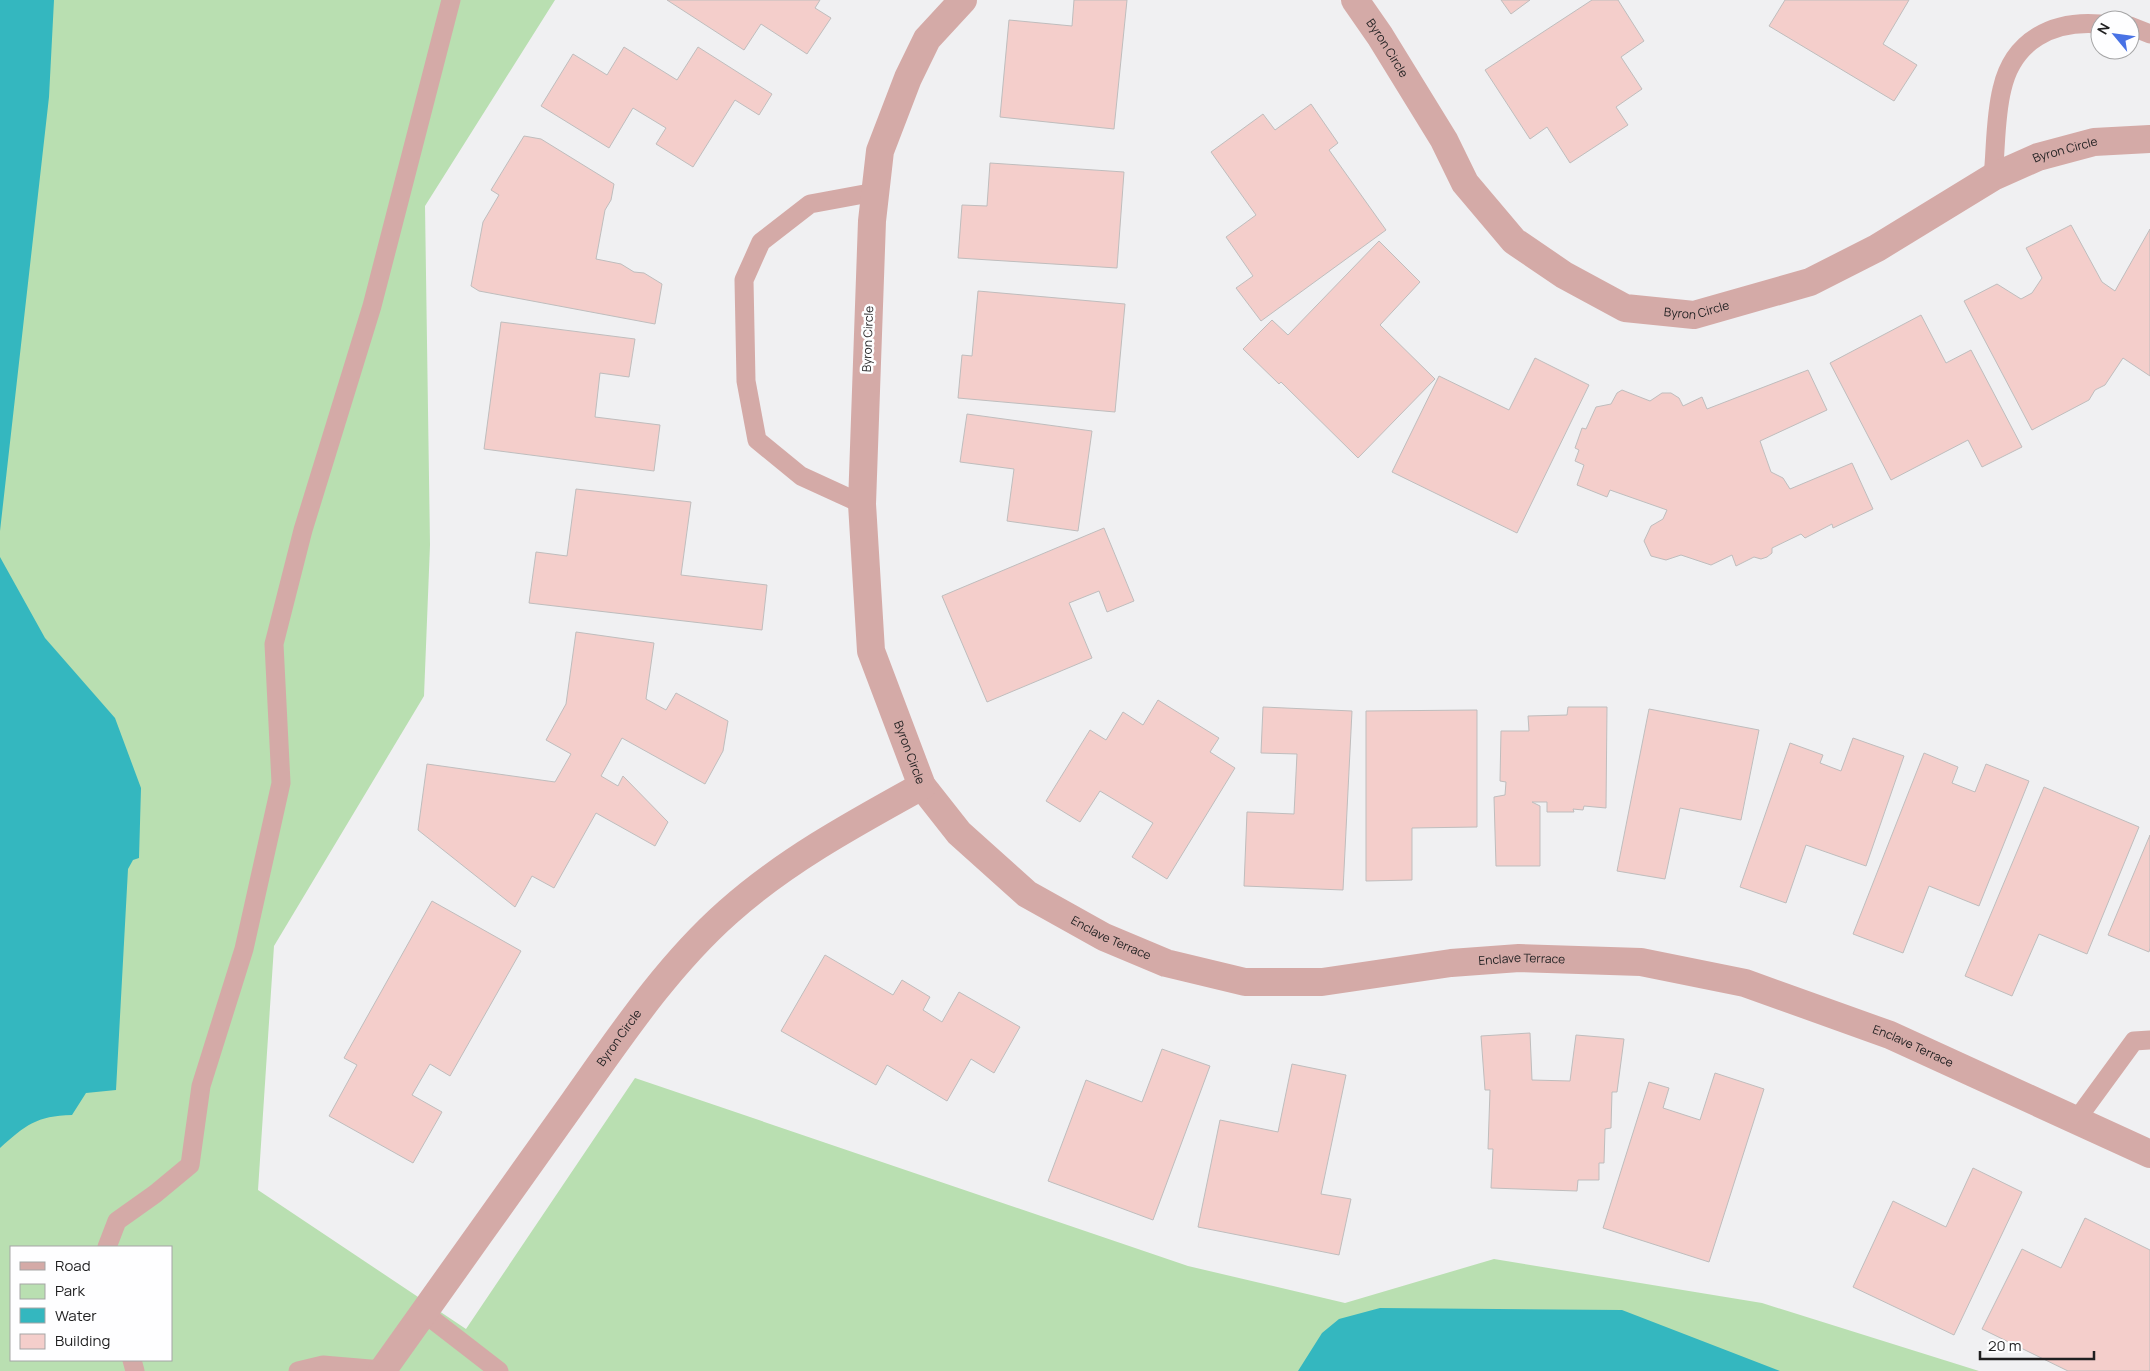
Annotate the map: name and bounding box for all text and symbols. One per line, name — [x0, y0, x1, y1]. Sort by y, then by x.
north arrow — [2090, 10, 2140, 60]
street label: Byron Circle — [1363, 15, 1413, 81]
text: N — [2092, 19, 2114, 37]
street label: Byron Circle — [2030, 132, 2099, 166]
street label: Byron Circle — [1663, 296, 1731, 323]
street label: Byron Circle — [858, 306, 877, 372]
street label: Byron Circle — [890, 718, 929, 786]
street label: Enclave Terrace — [1068, 911, 1154, 964]
street label: Enclave Terrace — [1478, 949, 1565, 969]
street label: Byron Circle — [592, 1006, 645, 1070]
street label: Enclave Terrace — [1870, 1021, 1956, 1071]
legend — [10, 1246, 172, 1361]
text: Road — [55, 1255, 91, 1276]
text: Park — [55, 1280, 85, 1301]
text: Water — [55, 1305, 97, 1326]
scale bar — [1980, 1328, 2094, 1360]
text: Building — [55, 1330, 110, 1351]
text: 20 m — [1988, 1335, 2021, 1356]

